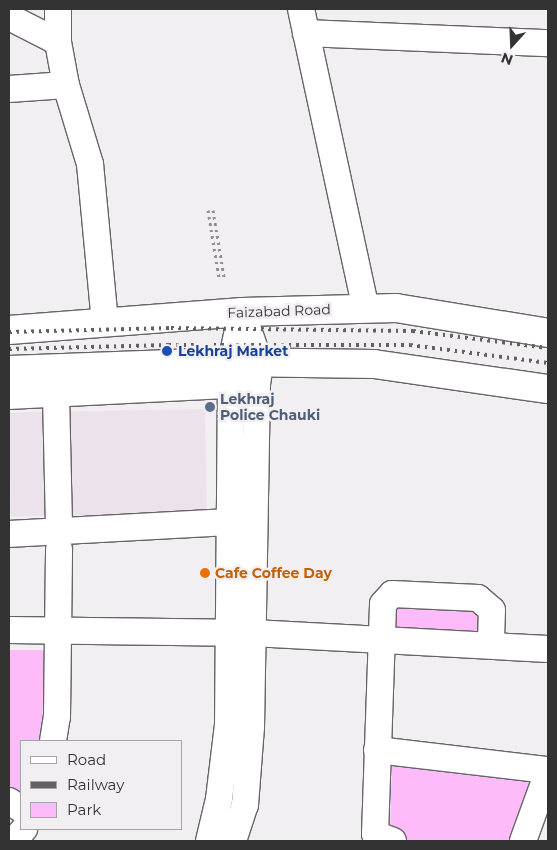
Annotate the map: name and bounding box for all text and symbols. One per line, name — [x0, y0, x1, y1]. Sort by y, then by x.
north arrow — [487, 20, 537, 70]
text: N — [498, 49, 515, 69]
street label: Faizabad Road — [227, 301, 331, 321]
place label: Lekhraj Market — [178, 343, 288, 359]
marker: Lekhraj Market — [160, 344, 174, 358]
place label: Lekhraj Police Chauki — [220, 391, 320, 424]
marker: Lekhraj Police Chauki — [204, 401, 216, 413]
place label: Cafe Coffee Day — [215, 565, 332, 581]
marker: Cafe Coffee Day — [199, 567, 211, 579]
legend — [20, 740, 182, 830]
text: Road — [67, 750, 106, 769]
text: Railway — [67, 775, 124, 794]
text: Park — [67, 800, 101, 819]

